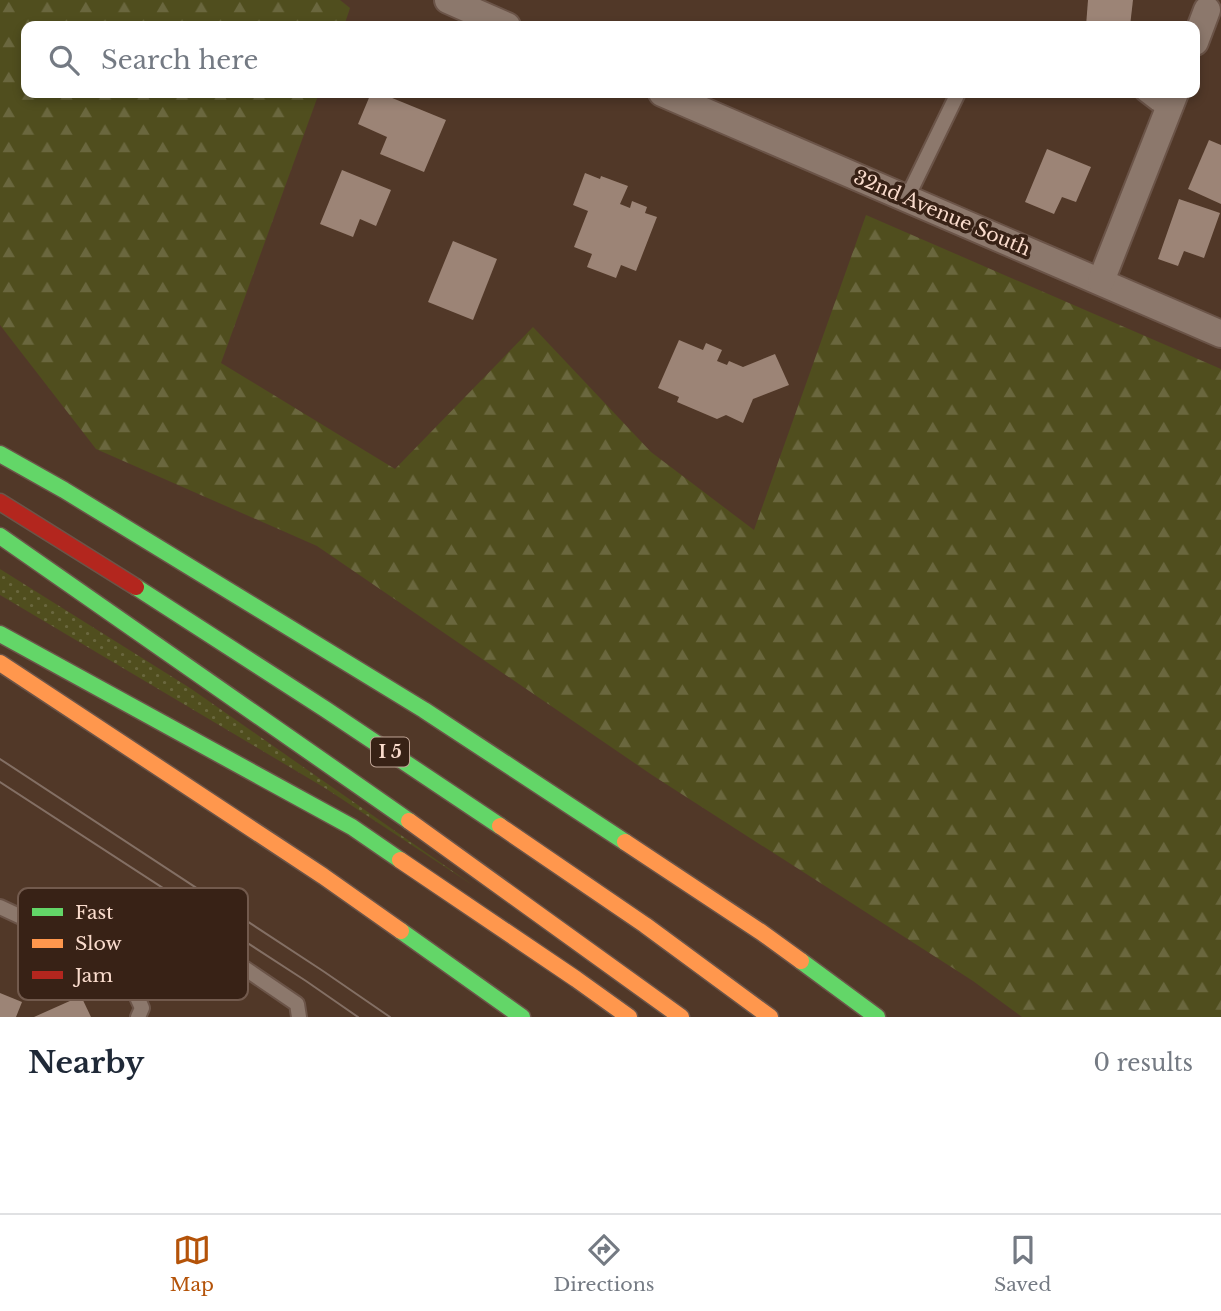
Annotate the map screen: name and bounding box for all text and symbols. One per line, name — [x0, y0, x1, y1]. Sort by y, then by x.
search box — [21, 21, 1200, 98]
icon: search — [45, 41, 83, 79]
text: Search here — [101, 44, 258, 76]
street label: 32nd Avenue South — [850, 165, 1034, 261]
road number: I 5 — [371, 738, 409, 766]
legend — [18, 888, 248, 1000]
text: Fast — [75, 901, 114, 924]
text: Slow — [75, 932, 122, 955]
text: Jam — [72, 964, 113, 987]
text: Nearby — [28, 1044, 144, 1081]
text: 0 results — [1094, 1049, 1193, 1077]
tab: Map — [170, 1231, 214, 1296]
tab: Directions — [553, 1231, 654, 1296]
tab: Saved — [994, 1231, 1051, 1296]

